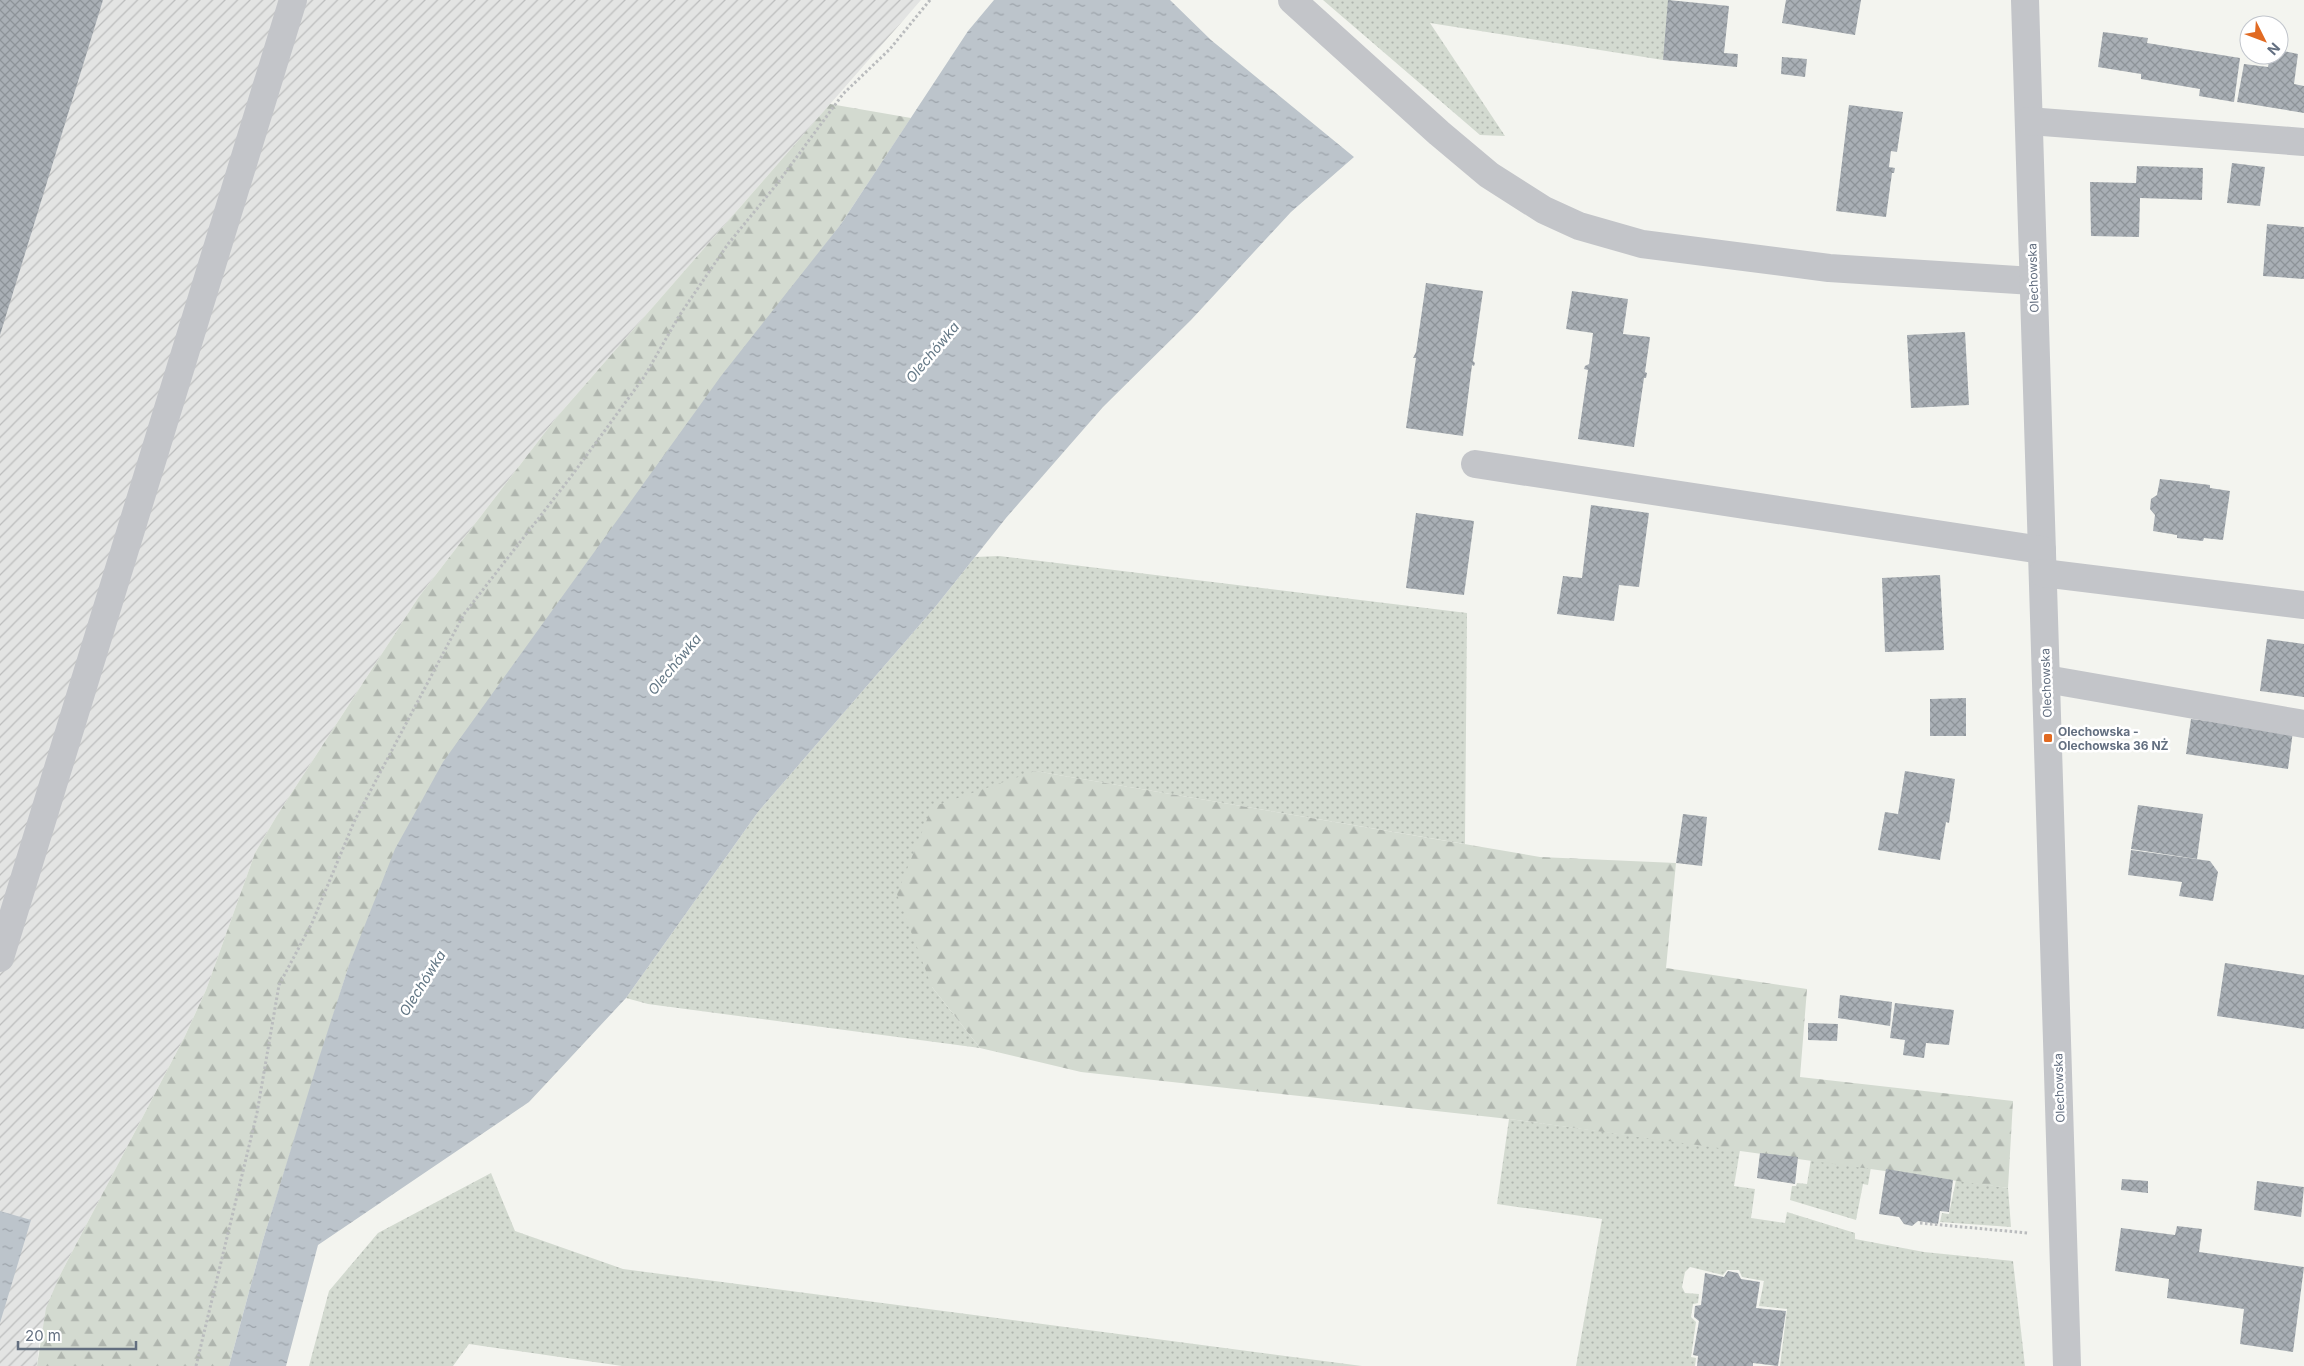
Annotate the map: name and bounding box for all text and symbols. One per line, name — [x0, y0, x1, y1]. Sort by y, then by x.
north arrow — [2239, 15, 2289, 65]
text: N — [2264, 39, 2284, 59]
street label: Olechowska — [2024, 243, 2042, 313]
water label: Olechówka — [902, 318, 963, 386]
water label: Olechówka — [644, 630, 705, 698]
street label: Olechowska — [2037, 648, 2055, 718]
place label: Olechowska - Olechowska 36 NŻ — [2058, 724, 2169, 753]
marker: Olechowska - Olechowska 36 NŻ — [2042, 732, 2054, 744]
water label: Olechówka — [395, 947, 449, 1019]
street label: Olechowska — [2050, 1053, 2068, 1123]
scale bar — [18, 1318, 135, 1350]
text: 20 m — [25, 1326, 61, 1345]

